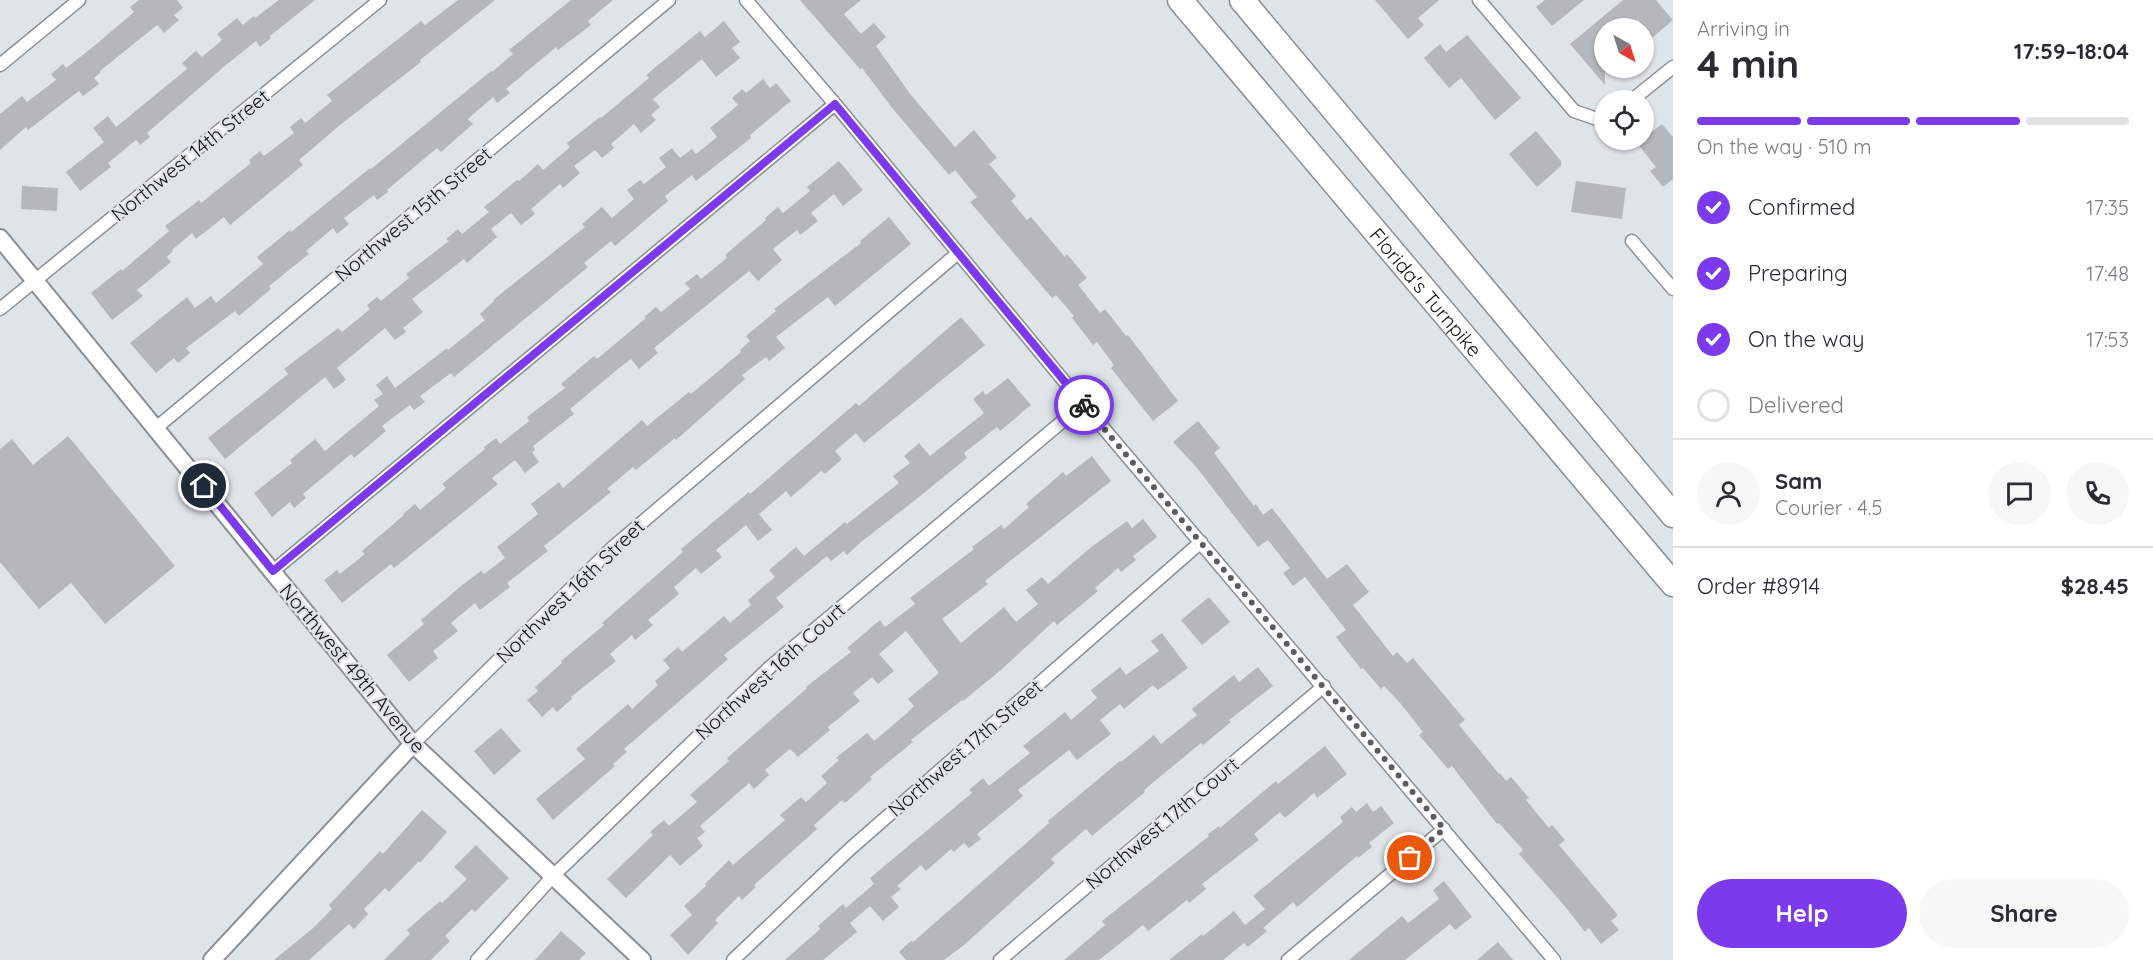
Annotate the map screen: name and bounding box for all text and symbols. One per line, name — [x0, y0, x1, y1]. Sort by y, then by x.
text: Arriving in — [1697, 16, 1790, 41]
north arrow — [1594, 18, 1654, 78]
map controls — [1594, 18, 1654, 150]
text: 17:59–18:04 — [2014, 37, 2129, 65]
text: 4 min — [1697, 39, 1799, 88]
street label: Northwest 14th Street — [106, 83, 274, 226]
button: locate — [1594, 90, 1654, 150]
text: On the way · 510 m — [1697, 134, 1872, 159]
street label: Northwest 15th Street — [330, 141, 497, 287]
icon: check — [1697, 191, 1730, 224]
text: Confirmed — [1748, 193, 1855, 221]
text: 17:35 — [2086, 195, 2129, 220]
street label: Florida's Turnpike — [1365, 222, 1488, 362]
icon: check — [1697, 257, 1730, 290]
text: Preparing — [1748, 259, 1848, 287]
text: 17:48 — [2086, 261, 2129, 286]
icon: check — [1697, 323, 1730, 356]
text: On the way — [1748, 325, 1864, 353]
text: 17:53 — [2086, 327, 2129, 352]
courier — [1054, 375, 1114, 435]
icon: bike — [1068, 389, 1101, 422]
text: Delivered — [1748, 391, 1844, 419]
pin — [178, 460, 229, 511]
button: person — [1697, 462, 1760, 525]
button: chat — [1988, 462, 2051, 525]
button: phone — [2066, 462, 2129, 525]
text: Sam — [1775, 467, 1822, 495]
icon: home — [187, 469, 220, 502]
text: Courier · 4.5 — [1775, 495, 1882, 520]
street label: Northwest 16th Street — [491, 513, 650, 668]
text: Order #8914 — [1697, 572, 1820, 600]
text: $28.45 — [2061, 572, 2129, 600]
street label: Northwest 49th Avenue — [275, 578, 431, 758]
street label: Northwest 16th Court — [690, 597, 850, 745]
street label: Northwest 17th Street — [883, 674, 1047, 822]
street label: Northwest 17th Court — [1080, 751, 1244, 895]
pin — [1384, 832, 1435, 883]
icon: bag — [1393, 841, 1426, 874]
button: Help — [1697, 879, 1907, 948]
button: Share — [1919, 879, 2129, 948]

